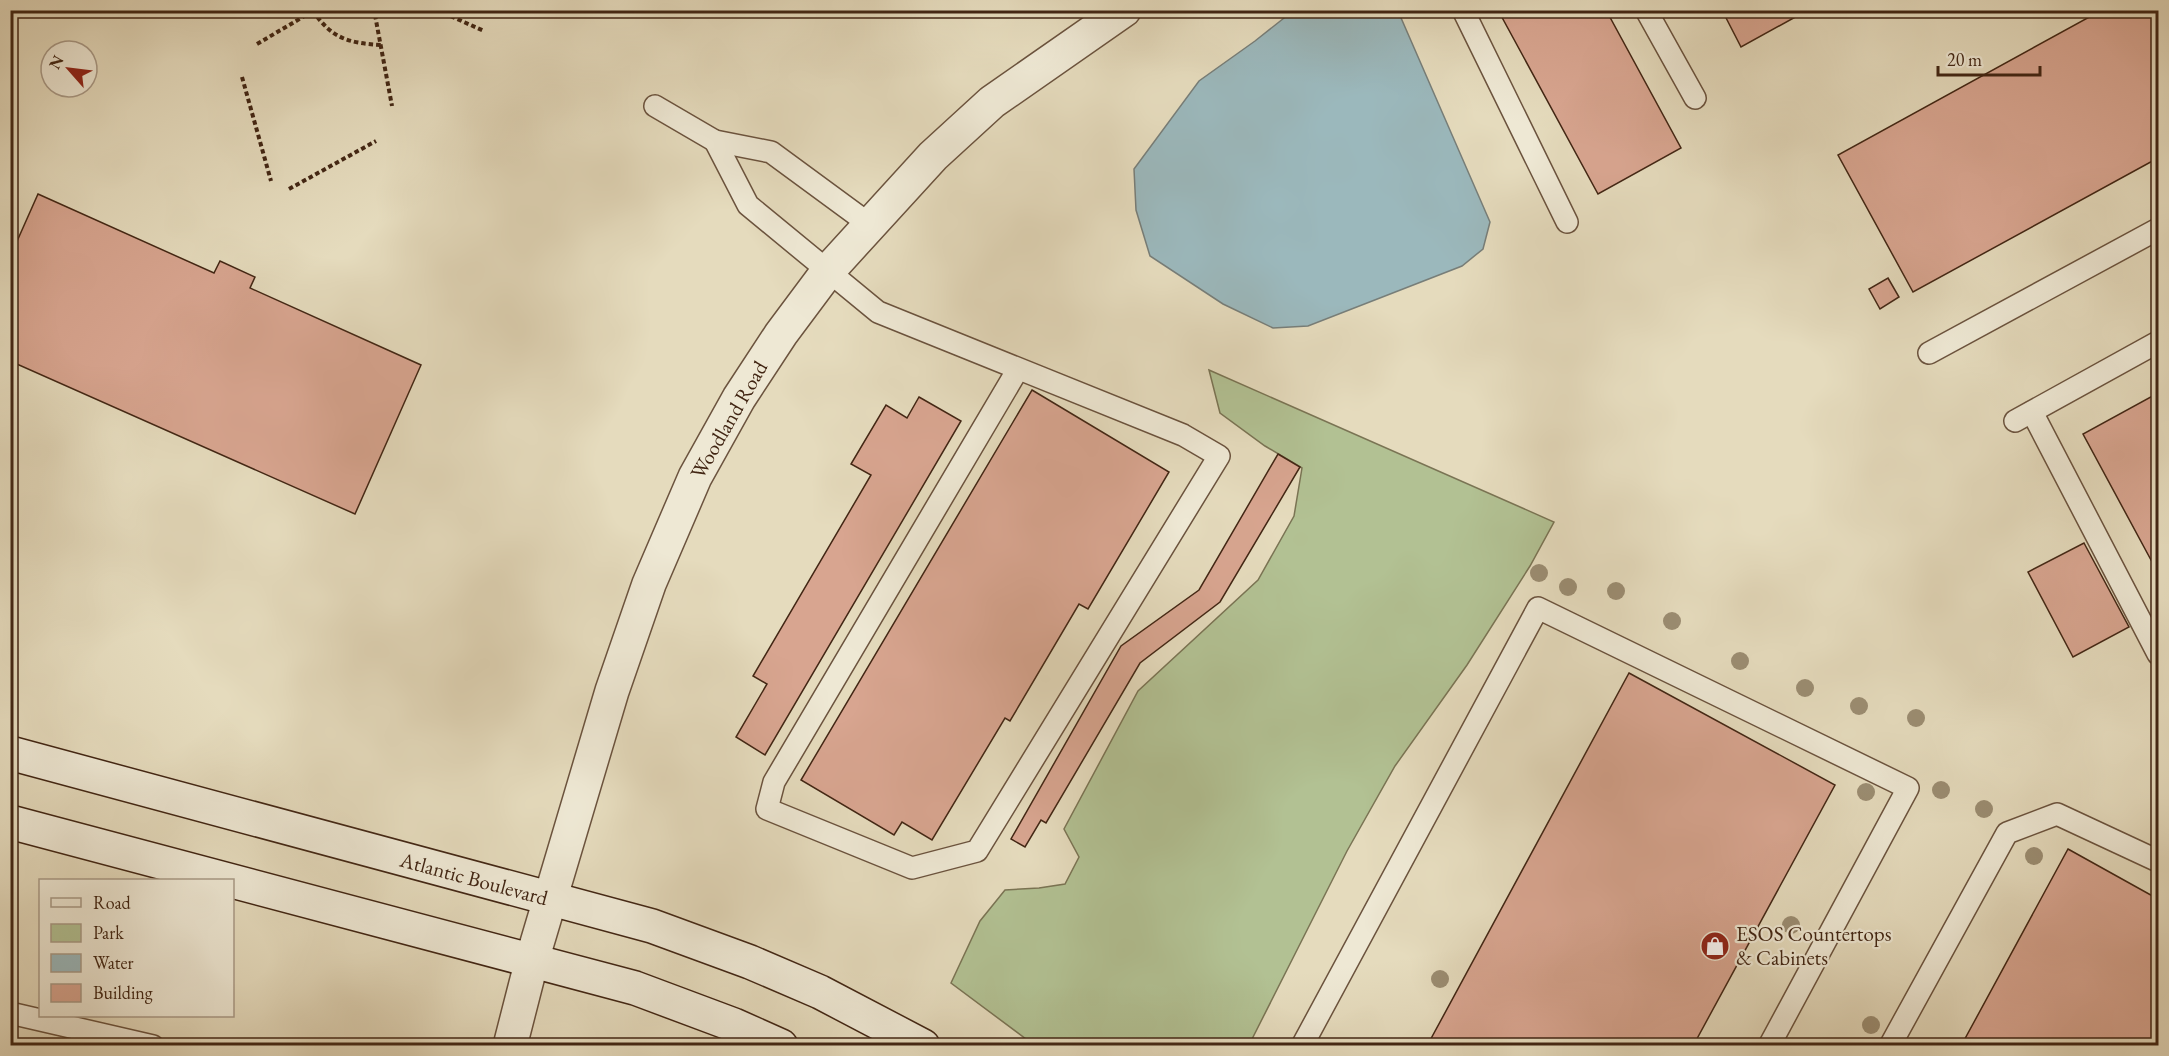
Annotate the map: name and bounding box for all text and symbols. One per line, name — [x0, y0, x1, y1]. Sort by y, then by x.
north arrow — [39, 39, 99, 99]
scale bar — [1938, 39, 2040, 77]
text: 20 m — [1947, 48, 1982, 71]
text: N — [44, 52, 69, 73]
street label: Woodland Road — [684, 356, 773, 484]
street label: Atlantic Boulevard — [396, 846, 551, 911]
legend — [39, 879, 234, 1017]
text: Road — [93, 891, 132, 914]
place label: ESOS Countertops & Cabinets — [1736, 920, 1892, 971]
text: Park — [93, 921, 124, 944]
shop icon: ESOS Countertops & Cabinets — [1699, 930, 1731, 962]
text: Water — [93, 951, 134, 974]
text: Building — [93, 981, 153, 1004]

